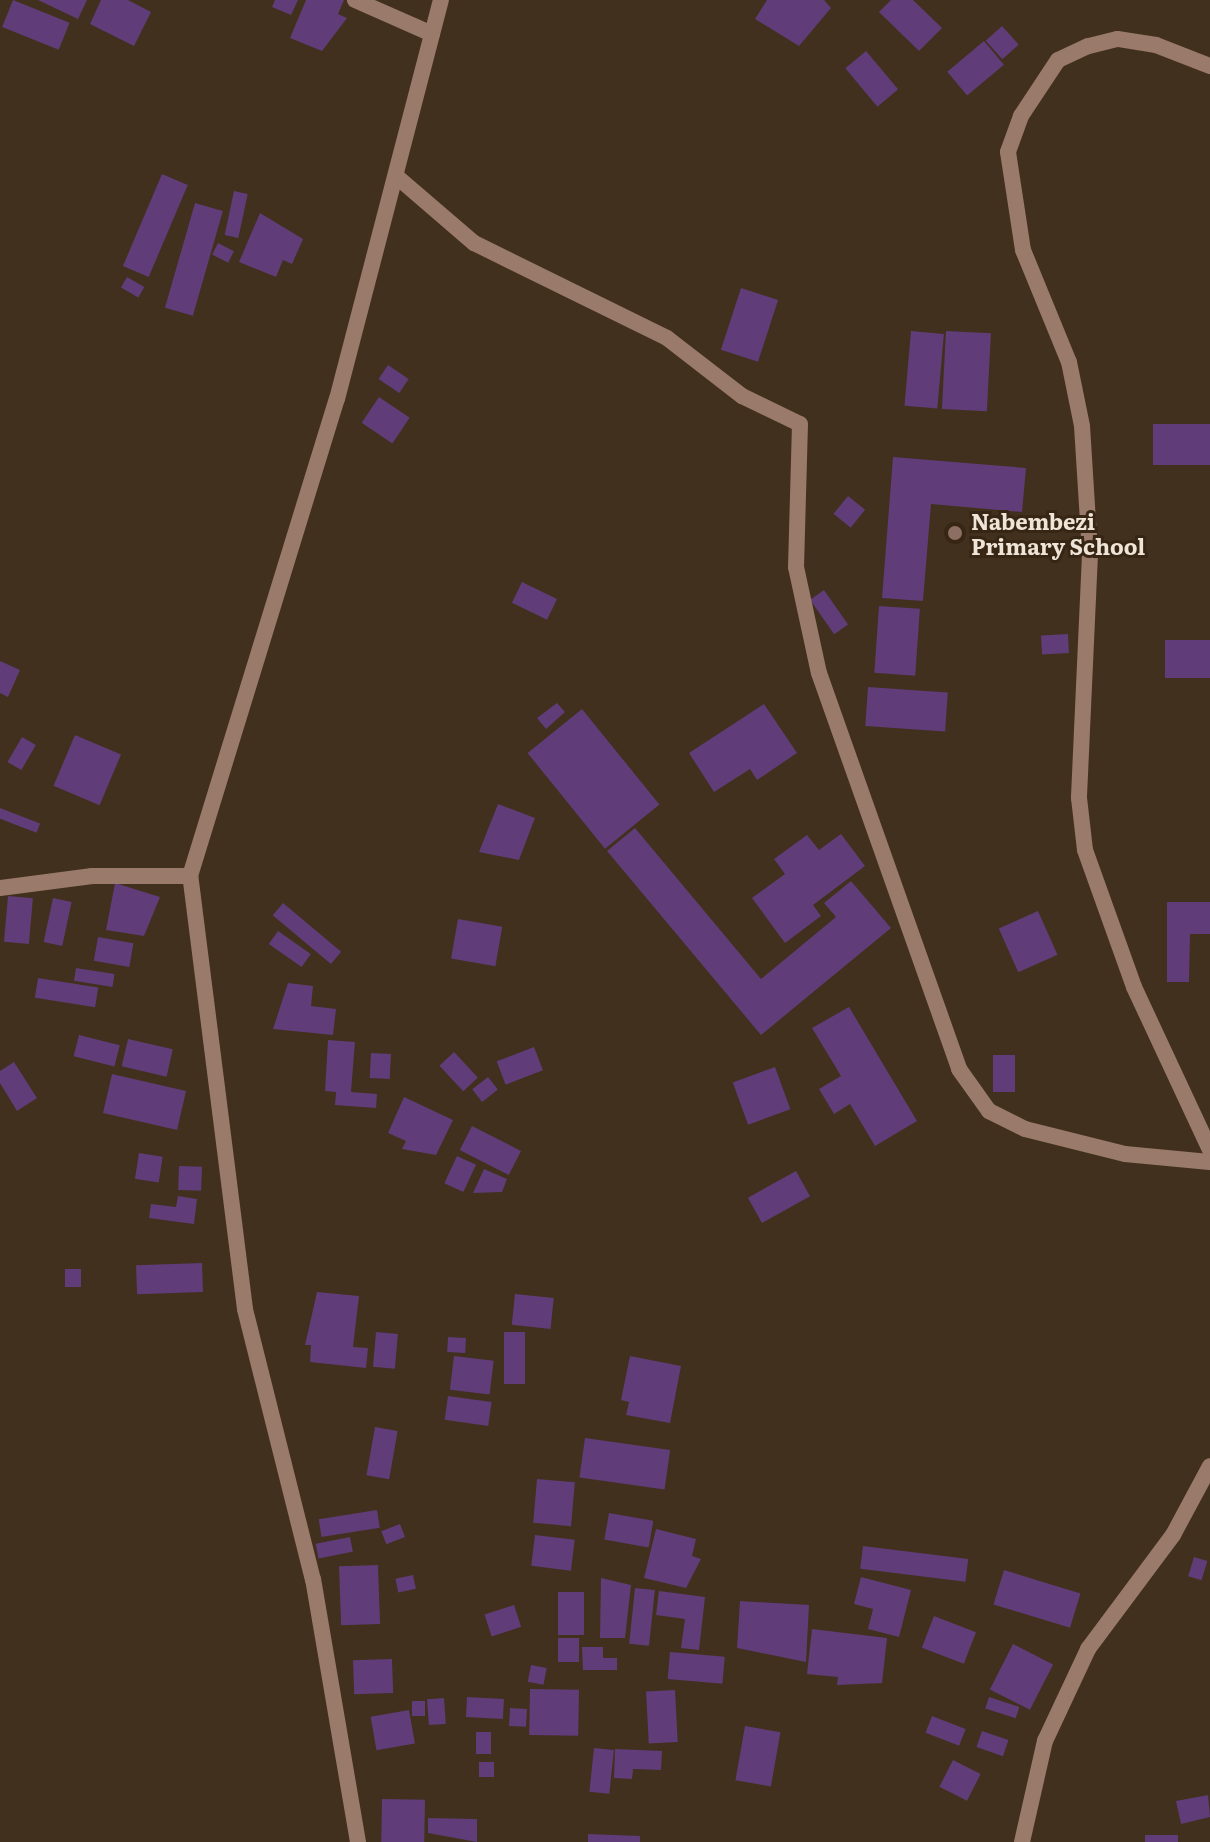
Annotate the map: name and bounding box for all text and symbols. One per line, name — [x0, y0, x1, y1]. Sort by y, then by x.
place label: Nabembezi Primary School — [971, 507, 1145, 558]
marker: Nabembezi Primary School — [946, 524, 964, 542]

